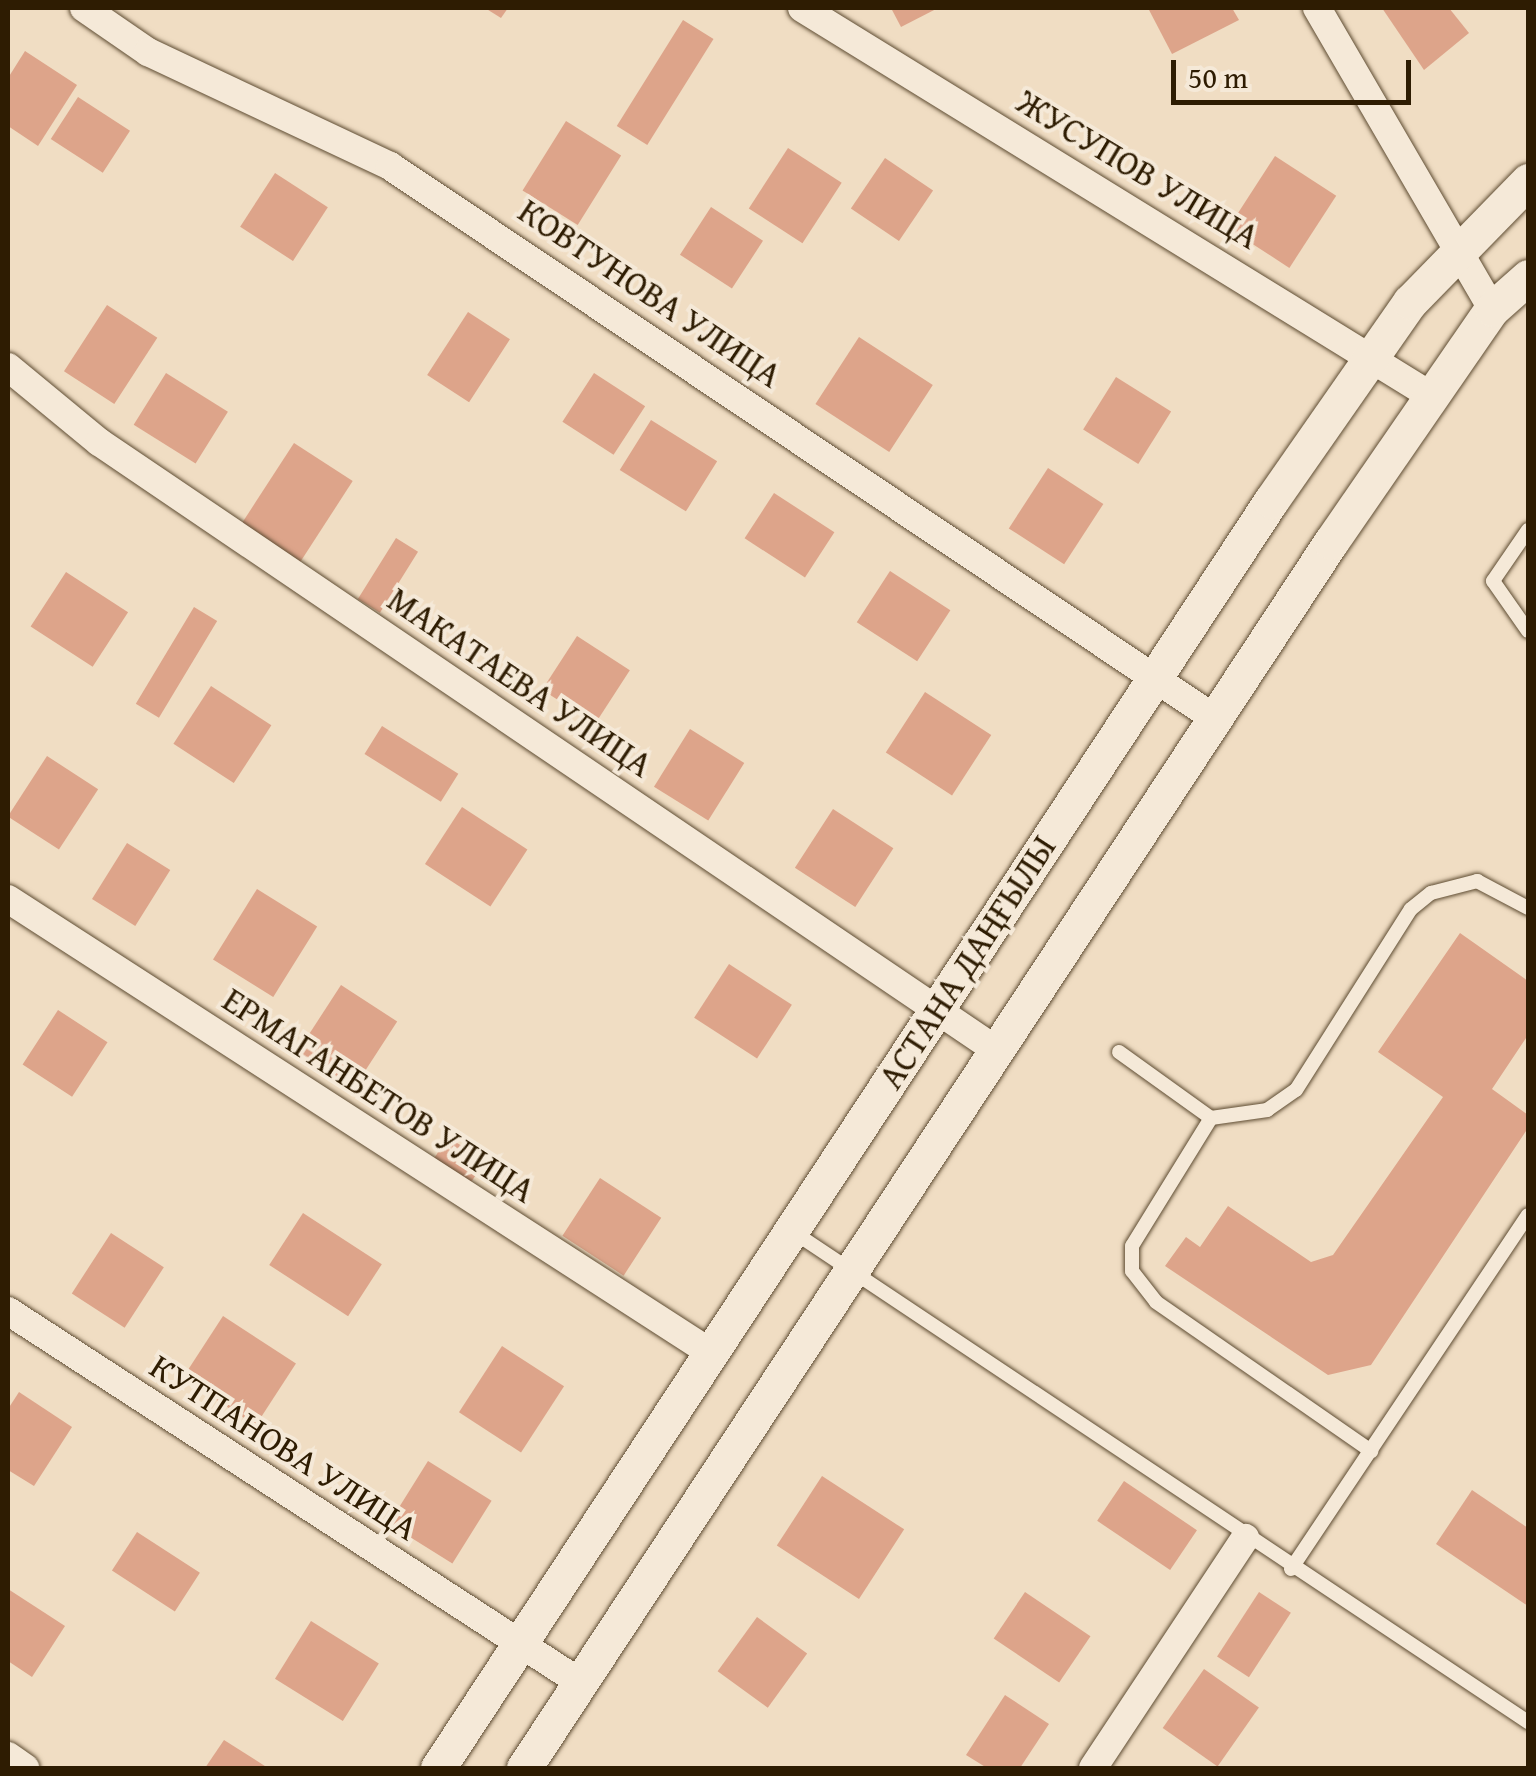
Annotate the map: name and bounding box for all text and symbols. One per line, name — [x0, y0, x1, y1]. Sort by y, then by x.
scale bar — [1176, 40, 1416, 102]
text: 50 m — [1188, 55, 1248, 99]
street label: ЖУСУПОВ УЛИЦА — [1009, 80, 1267, 258]
street label: КОВТУНОВА УЛИЦА — [511, 190, 789, 396]
street label: МАКАТАЕВА УЛИЦА — [380, 578, 660, 786]
street label: АСТАНА ДАҢҒЫЛЫ — [869, 827, 1065, 1097]
street label: ЕРМАГАНБЕТОВ УЛИЦА — [215, 978, 543, 1212]
street label: КУТПАНОВА УЛИЦА — [142, 1345, 426, 1549]

